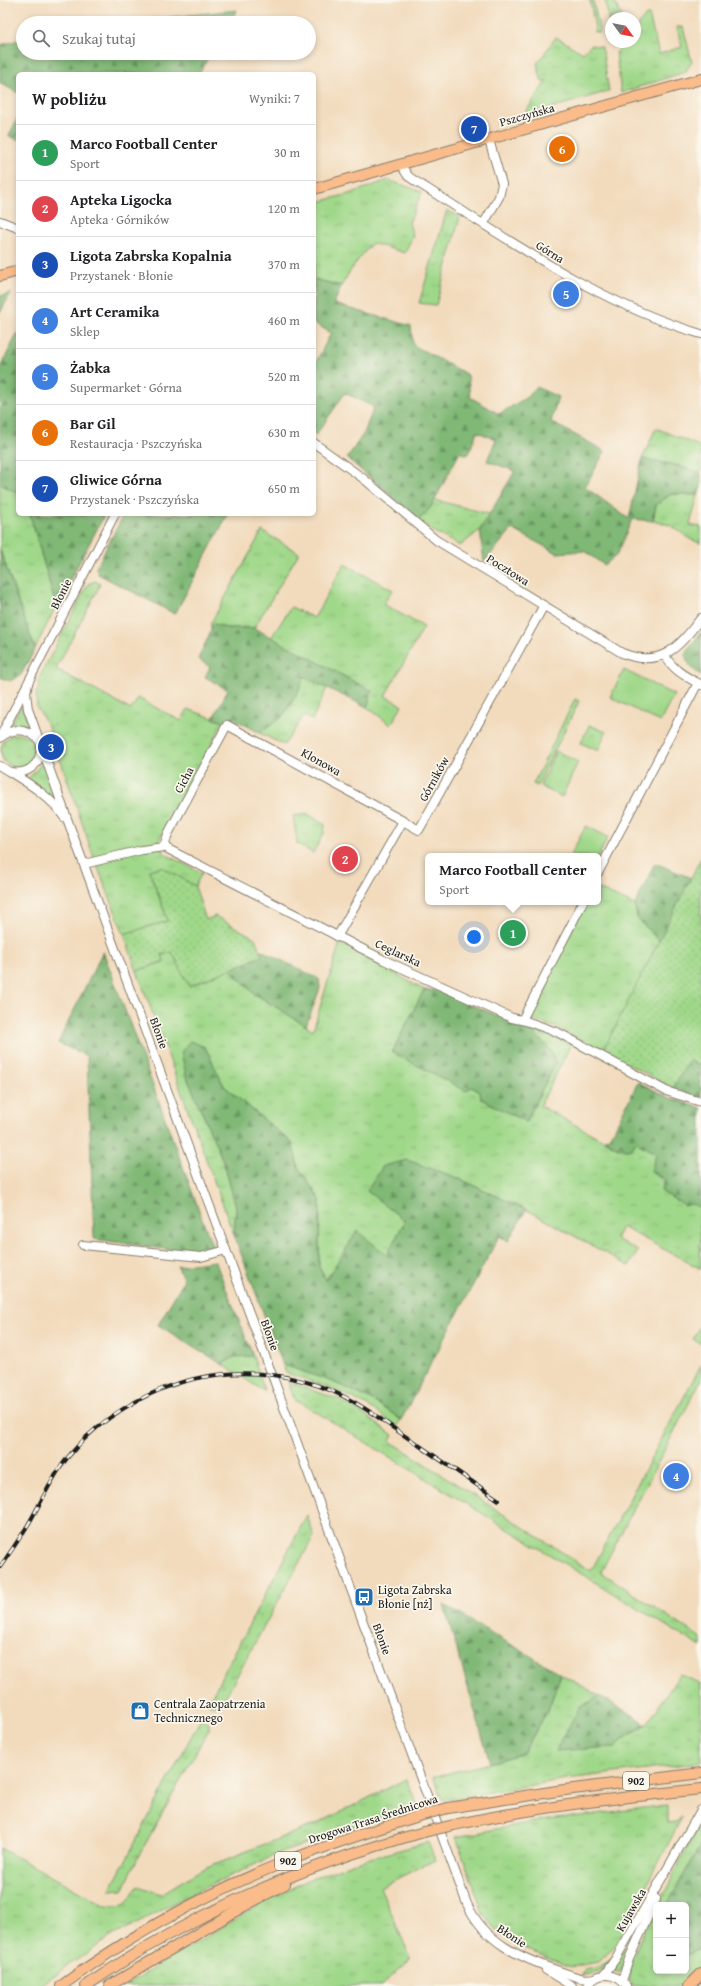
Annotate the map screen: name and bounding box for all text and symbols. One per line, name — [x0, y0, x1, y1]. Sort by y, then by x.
north arrow — [605, 12, 641, 48]
search box — [16, 16, 316, 60]
icon: search — [30, 27, 52, 49]
text: Szukaj tutaj — [62, 28, 136, 49]
text: W pobliżu — [32, 86, 107, 111]
text: Wyniki: 7 — [249, 89, 300, 108]
street label: Pszczyńska — [497, 99, 557, 130]
pin: 7 — [461, 114, 487, 144]
text: Marco Football Center — [70, 133, 217, 154]
pin: 6 — [549, 134, 575, 164]
text: 1 — [42, 143, 48, 162]
text: 30 m — [274, 143, 300, 162]
text: Sport — [70, 154, 100, 173]
text: Apteka Ligocka — [70, 189, 172, 210]
text: 2 — [42, 199, 48, 218]
text: 120 m — [268, 199, 300, 218]
text: Apteka · Górników — [70, 210, 169, 229]
street label: Górna — [533, 236, 568, 267]
text: Ligota Zabrska Kopalnia — [70, 245, 232, 266]
text: 3 — [42, 255, 48, 274]
text: 370 m — [268, 255, 300, 274]
text: Przystanek · Błonie — [70, 266, 173, 285]
pin: 5 — [553, 279, 579, 309]
text: Art Ceramika — [70, 301, 159, 322]
text: 4 — [42, 311, 48, 330]
text: 460 m — [268, 311, 300, 330]
text: Sklep — [70, 322, 100, 341]
text: Żabka — [70, 357, 110, 378]
text: 5 — [42, 367, 48, 386]
text: 520 m — [268, 367, 300, 386]
text: Supermarket · Górna — [70, 378, 182, 397]
text: Bar Gil — [70, 413, 116, 434]
text: 6 — [42, 423, 48, 442]
text: 630 m — [268, 423, 300, 442]
text: Restauracja · Pszczyńska — [70, 434, 202, 453]
text: Gliwice Górna — [70, 469, 162, 490]
text: 7 — [42, 479, 48, 498]
text: 650 m — [268, 479, 300, 498]
text: Przystanek · Pszczyńska — [70, 490, 199, 509]
street label: Pocztowa — [484, 550, 533, 589]
street label: Błonie — [46, 575, 76, 612]
pin: 3 — [38, 732, 64, 762]
street label: Klonowa — [298, 744, 345, 780]
street label: Górników — [414, 753, 453, 804]
street label: Cicha — [170, 763, 198, 796]
pin: 2 — [332, 844, 358, 874]
popup — [425, 853, 601, 905]
text: Marco Football Center — [439, 859, 587, 880]
text: Sport — [439, 880, 469, 899]
pin: 1 — [500, 918, 526, 948]
your location — [464, 927, 484, 947]
street label: Ceglarska — [373, 935, 424, 971]
street label: Błonie — [146, 1015, 173, 1051]
street label: Błonie — [257, 1317, 284, 1353]
pin: 4 — [663, 1461, 689, 1491]
place label: Ligota Zabrska Błonie [nż] — [378, 1581, 452, 1612]
bus stop icon: Ligota Zabrska Błonie [nż] — [353, 1586, 375, 1608]
street label: Błonie — [369, 1621, 396, 1657]
place label: Centrala Zaopatrzenia Technicznego — [154, 1695, 266, 1726]
shop icon: Centrala Zaopatrzenia Technicznego — [129, 1700, 151, 1722]
road number: 902 — [623, 1772, 649, 1790]
street label: Drogowa Trasa Średnicowa — [306, 1789, 440, 1847]
road number: 902 — [275, 1852, 301, 1870]
street label: Kujawska — [611, 1885, 650, 1935]
map controls — [653, 1902, 689, 1974]
button: + — [653, 1902, 689, 1938]
street label: Błonie — [494, 1920, 531, 1952]
button: − — [653, 1938, 689, 1974]

